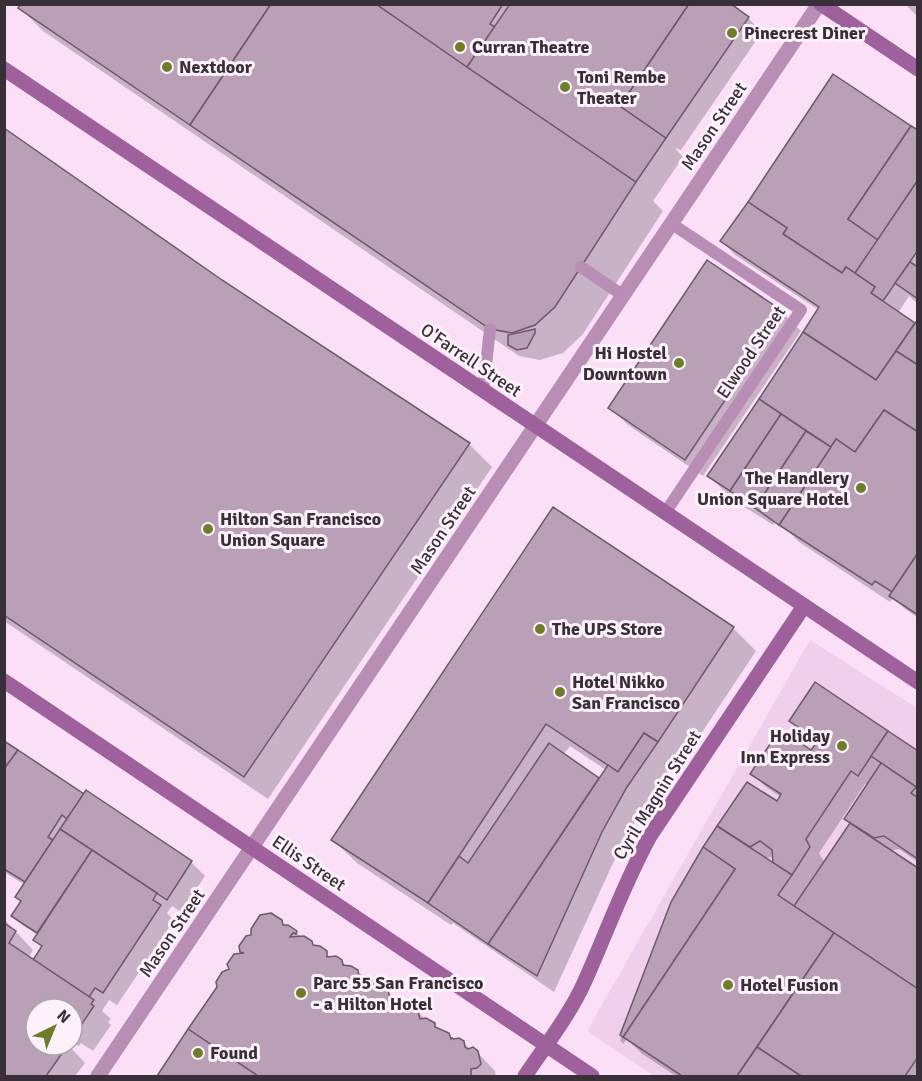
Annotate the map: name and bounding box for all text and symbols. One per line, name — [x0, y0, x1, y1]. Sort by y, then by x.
place label: Pinecrest Diner — [744, 22, 866, 44]
marker: Pinecrest Diner — [725, 26, 739, 40]
place label: Curran Theatre — [472, 36, 590, 58]
marker: Curran Theatre — [453, 40, 467, 54]
place label: Nextdoor — [179, 56, 253, 78]
marker: Nextdoor — [160, 60, 174, 74]
place label: Toni Rembe Theater — [577, 66, 666, 109]
street label: Mason Street — [676, 78, 752, 174]
marker: Toni Rembe Theater — [558, 80, 572, 94]
street label: Elwood Street — [712, 301, 790, 403]
street label: O'Farrell Street — [417, 318, 525, 402]
place label: Hi Hostel Downtown — [583, 342, 667, 385]
marker: Hi Hostel Downtown — [672, 356, 686, 370]
place label: The Handlery Union Square Hotel — [697, 467, 849, 510]
marker: The Handlery Union Square Hotel — [854, 481, 868, 495]
street label: Mason Street — [405, 482, 481, 578]
place label: Hilton San Francisco Union Square — [220, 508, 381, 551]
marker: Hilton San Francisco Union Square — [201, 522, 215, 536]
place label: The UPS Store — [552, 618, 662, 640]
marker: The UPS Store — [533, 622, 547, 636]
place label: Hotel Nikko San Francisco — [572, 671, 680, 714]
marker: Hotel Nikko San Francisco — [553, 685, 567, 699]
place label: Holiday Inn Express — [740, 725, 830, 768]
street label: Cyril Magnin Street — [608, 726, 706, 864]
marker: Holiday Inn Express — [835, 739, 849, 753]
street label: Ellis Street — [268, 830, 350, 896]
street label: Mason Street — [134, 885, 210, 981]
place label: Parc 55 San Francisco - a Hilton Hotel — [313, 972, 483, 1015]
place label: Hotel Fusion — [740, 974, 839, 996]
marker: Hotel Fusion — [721, 978, 735, 992]
marker: Parc 55 San Francisco - a Hilton Hotel — [294, 986, 308, 1000]
north arrow — [24, 997, 84, 1057]
text: N — [53, 1006, 74, 1028]
place label: Found — [210, 1042, 258, 1064]
marker: Found — [191, 1046, 205, 1060]

